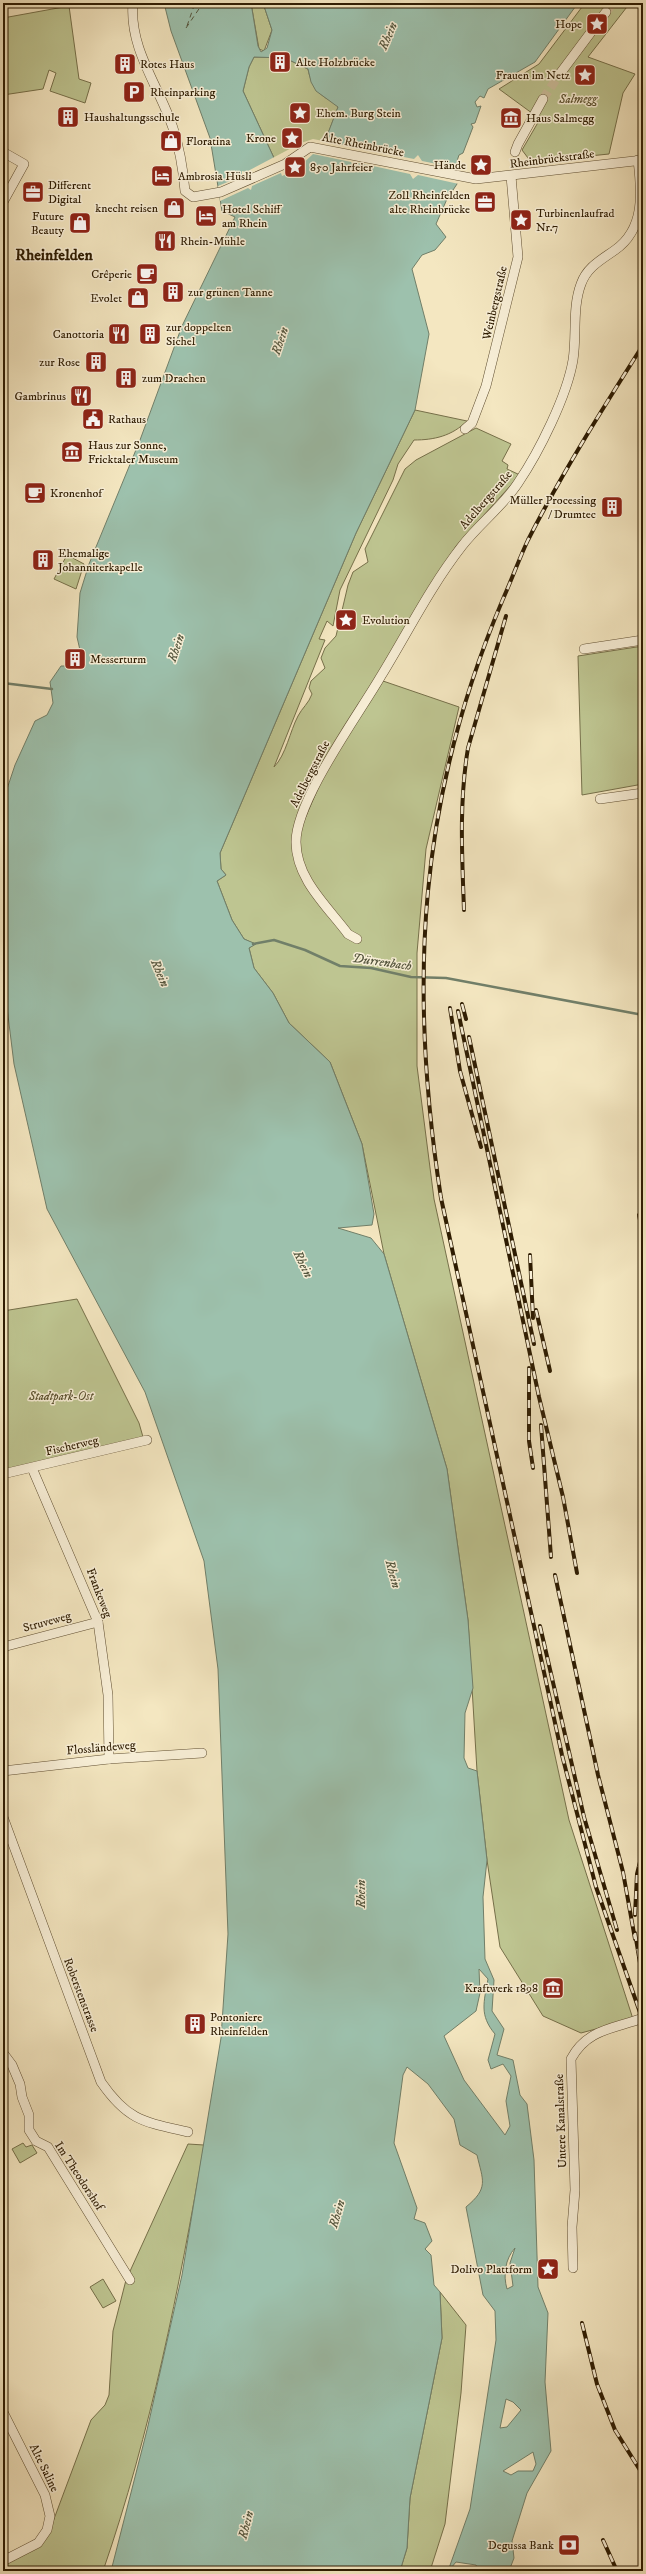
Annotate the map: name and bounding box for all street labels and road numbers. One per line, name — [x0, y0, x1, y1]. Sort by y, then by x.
street label: Alte Rheinbrücke — [321, 130, 405, 160]
street label: Rheinbrückstraße — [509, 146, 595, 172]
street label: Weinbergstraße — [479, 265, 511, 342]
street label: Adelbergstraße — [456, 468, 516, 532]
street label: Adelbergstraße — [287, 738, 333, 810]
street label: Fischerweg — [44, 1433, 100, 1459]
street label: Frankeweg — [83, 1566, 115, 1620]
street label: Struveweg — [21, 1608, 73, 1636]
street label: Flossländeweg — [66, 1738, 136, 1758]
street label: Roberstenstrasse — [60, 1956, 102, 2034]
street label: Untere Kanalstraße — [552, 2074, 570, 2168]
street label: Im Theodorshof — [51, 2139, 108, 2215]
street label: Alte Saline — [26, 2441, 62, 2495]

